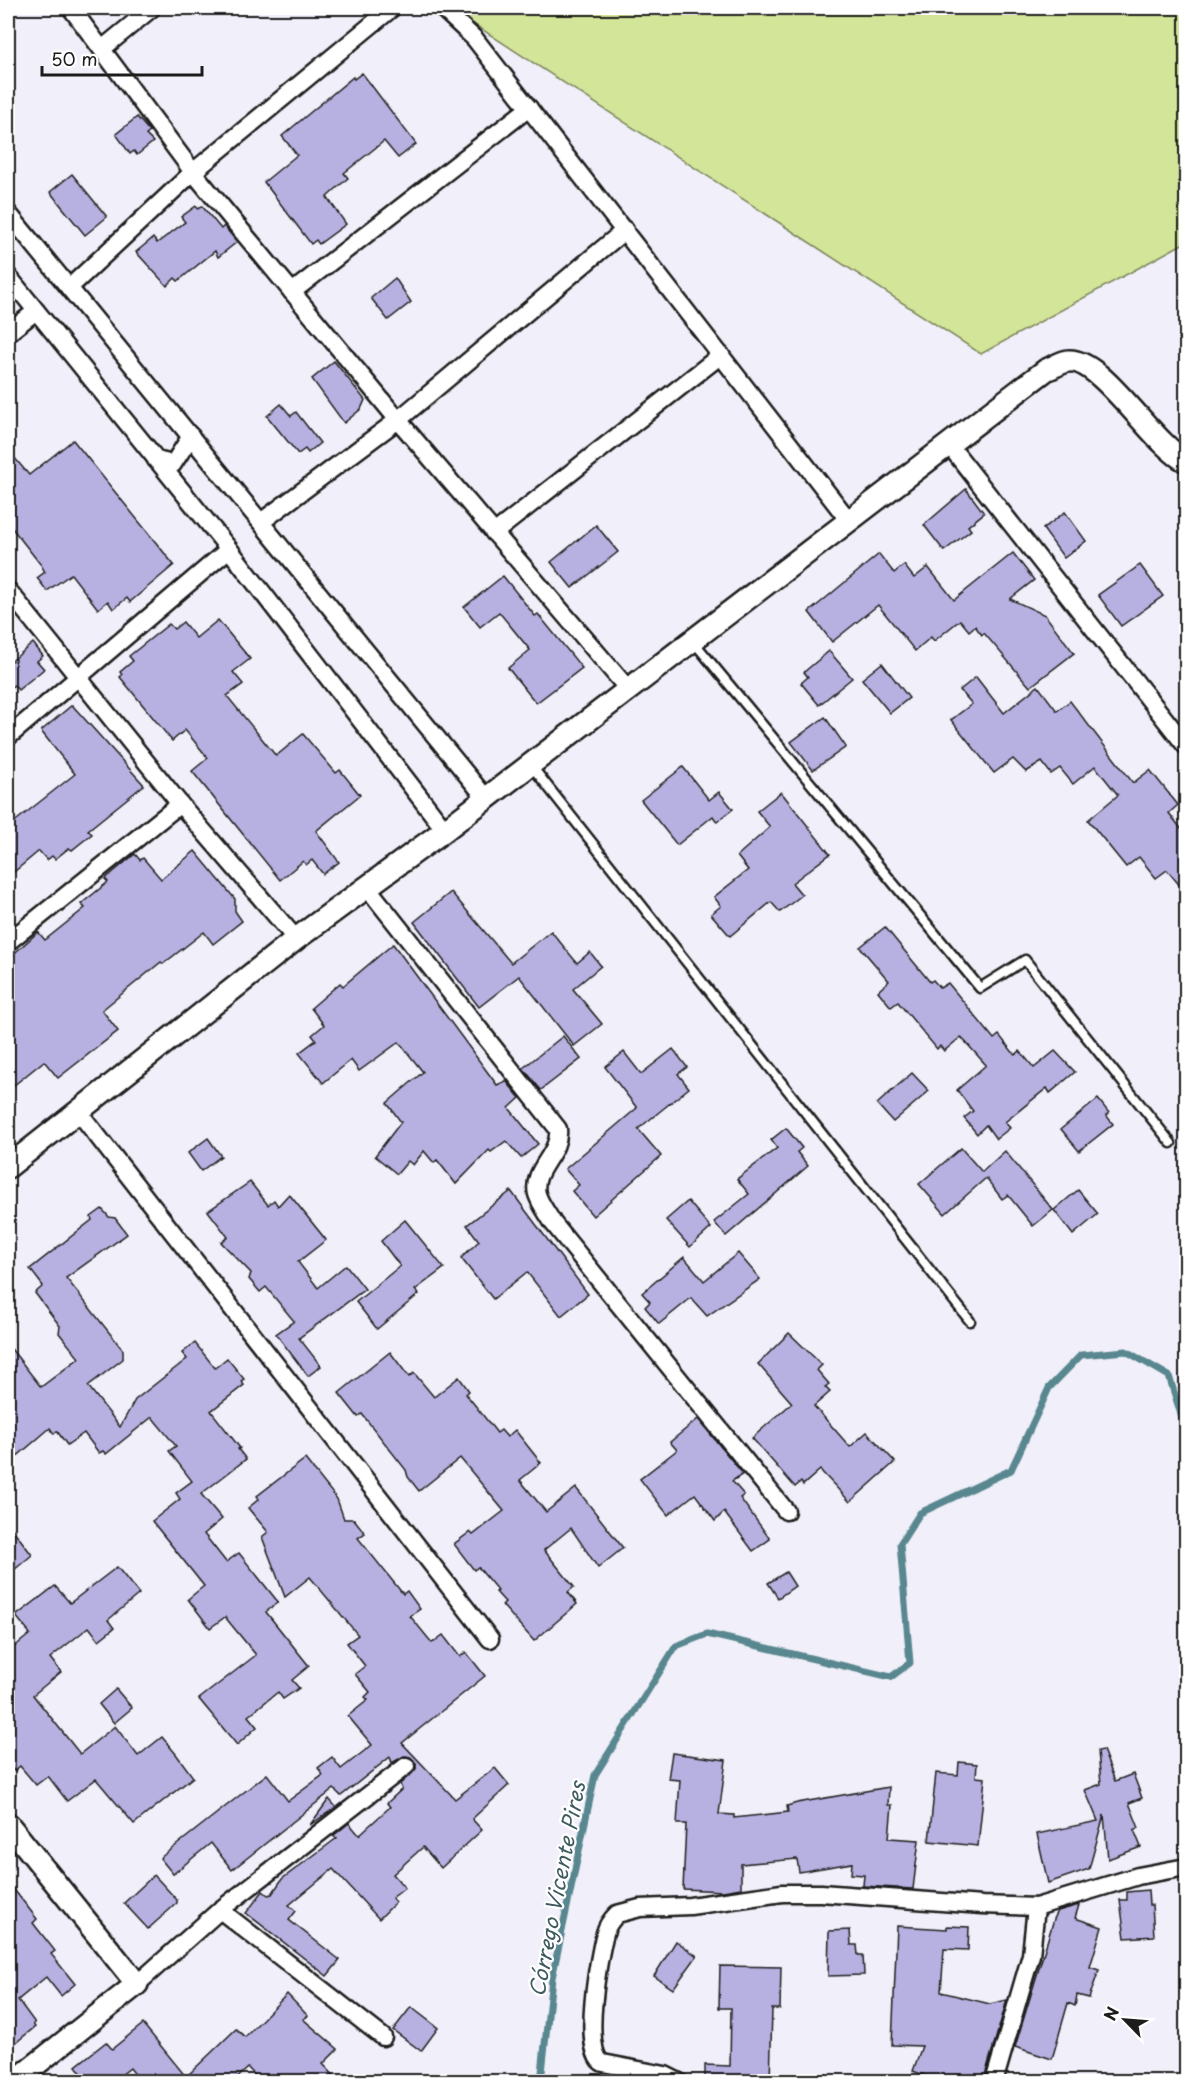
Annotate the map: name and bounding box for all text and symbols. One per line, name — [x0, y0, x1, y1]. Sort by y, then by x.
scale bar — [42, 39, 202, 77]
text: 50 m — [51, 45, 98, 72]
water label: Córrego Vicente Pires — [519, 1777, 593, 1999]
north arrow — [1095, 1990, 1155, 2050]
text: N — [1097, 2002, 1124, 2024]

